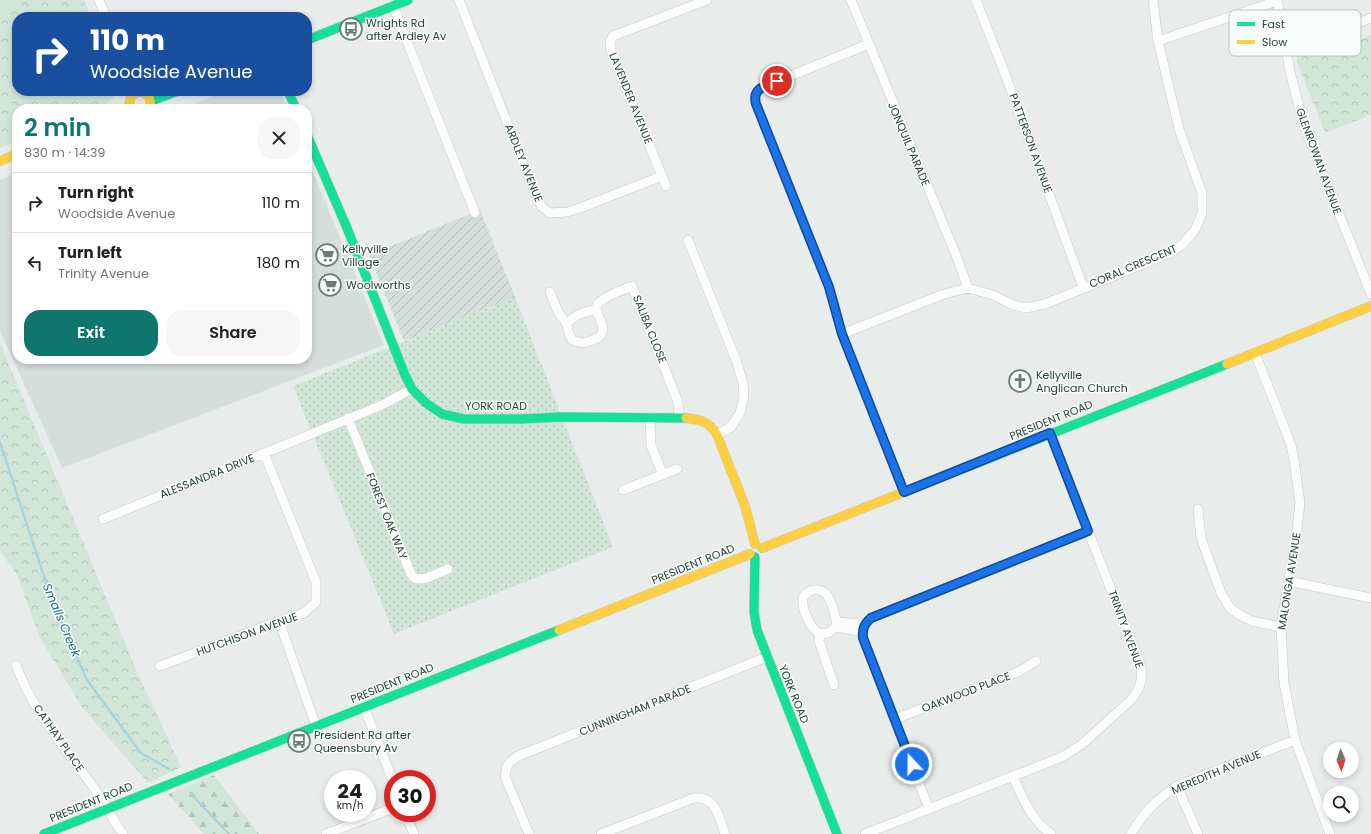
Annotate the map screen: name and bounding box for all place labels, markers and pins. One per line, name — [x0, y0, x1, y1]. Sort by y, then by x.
place label: Wrights Rd after Ardley Av — [366, 15, 447, 44]
bus stop icon: Wrights Rd after Ardley Av — [338, 16, 364, 42]
pin — [760, 64, 794, 98]
place label: Kellyville Village — [342, 241, 388, 270]
supermarket icon: Kellyville Village — [314, 242, 340, 268]
supermarket icon: Woolworths — [317, 272, 343, 298]
place label: Woolworths — [346, 277, 411, 293]
place label: Kellyville Anglican Church — [1036, 367, 1128, 396]
church icon: Kellyville Anglican Church — [1007, 368, 1033, 394]
place label: President Rd after Queensbury Av — [314, 727, 411, 756]
bus stop icon: President Rd after Queensbury Av — [286, 728, 312, 754]

